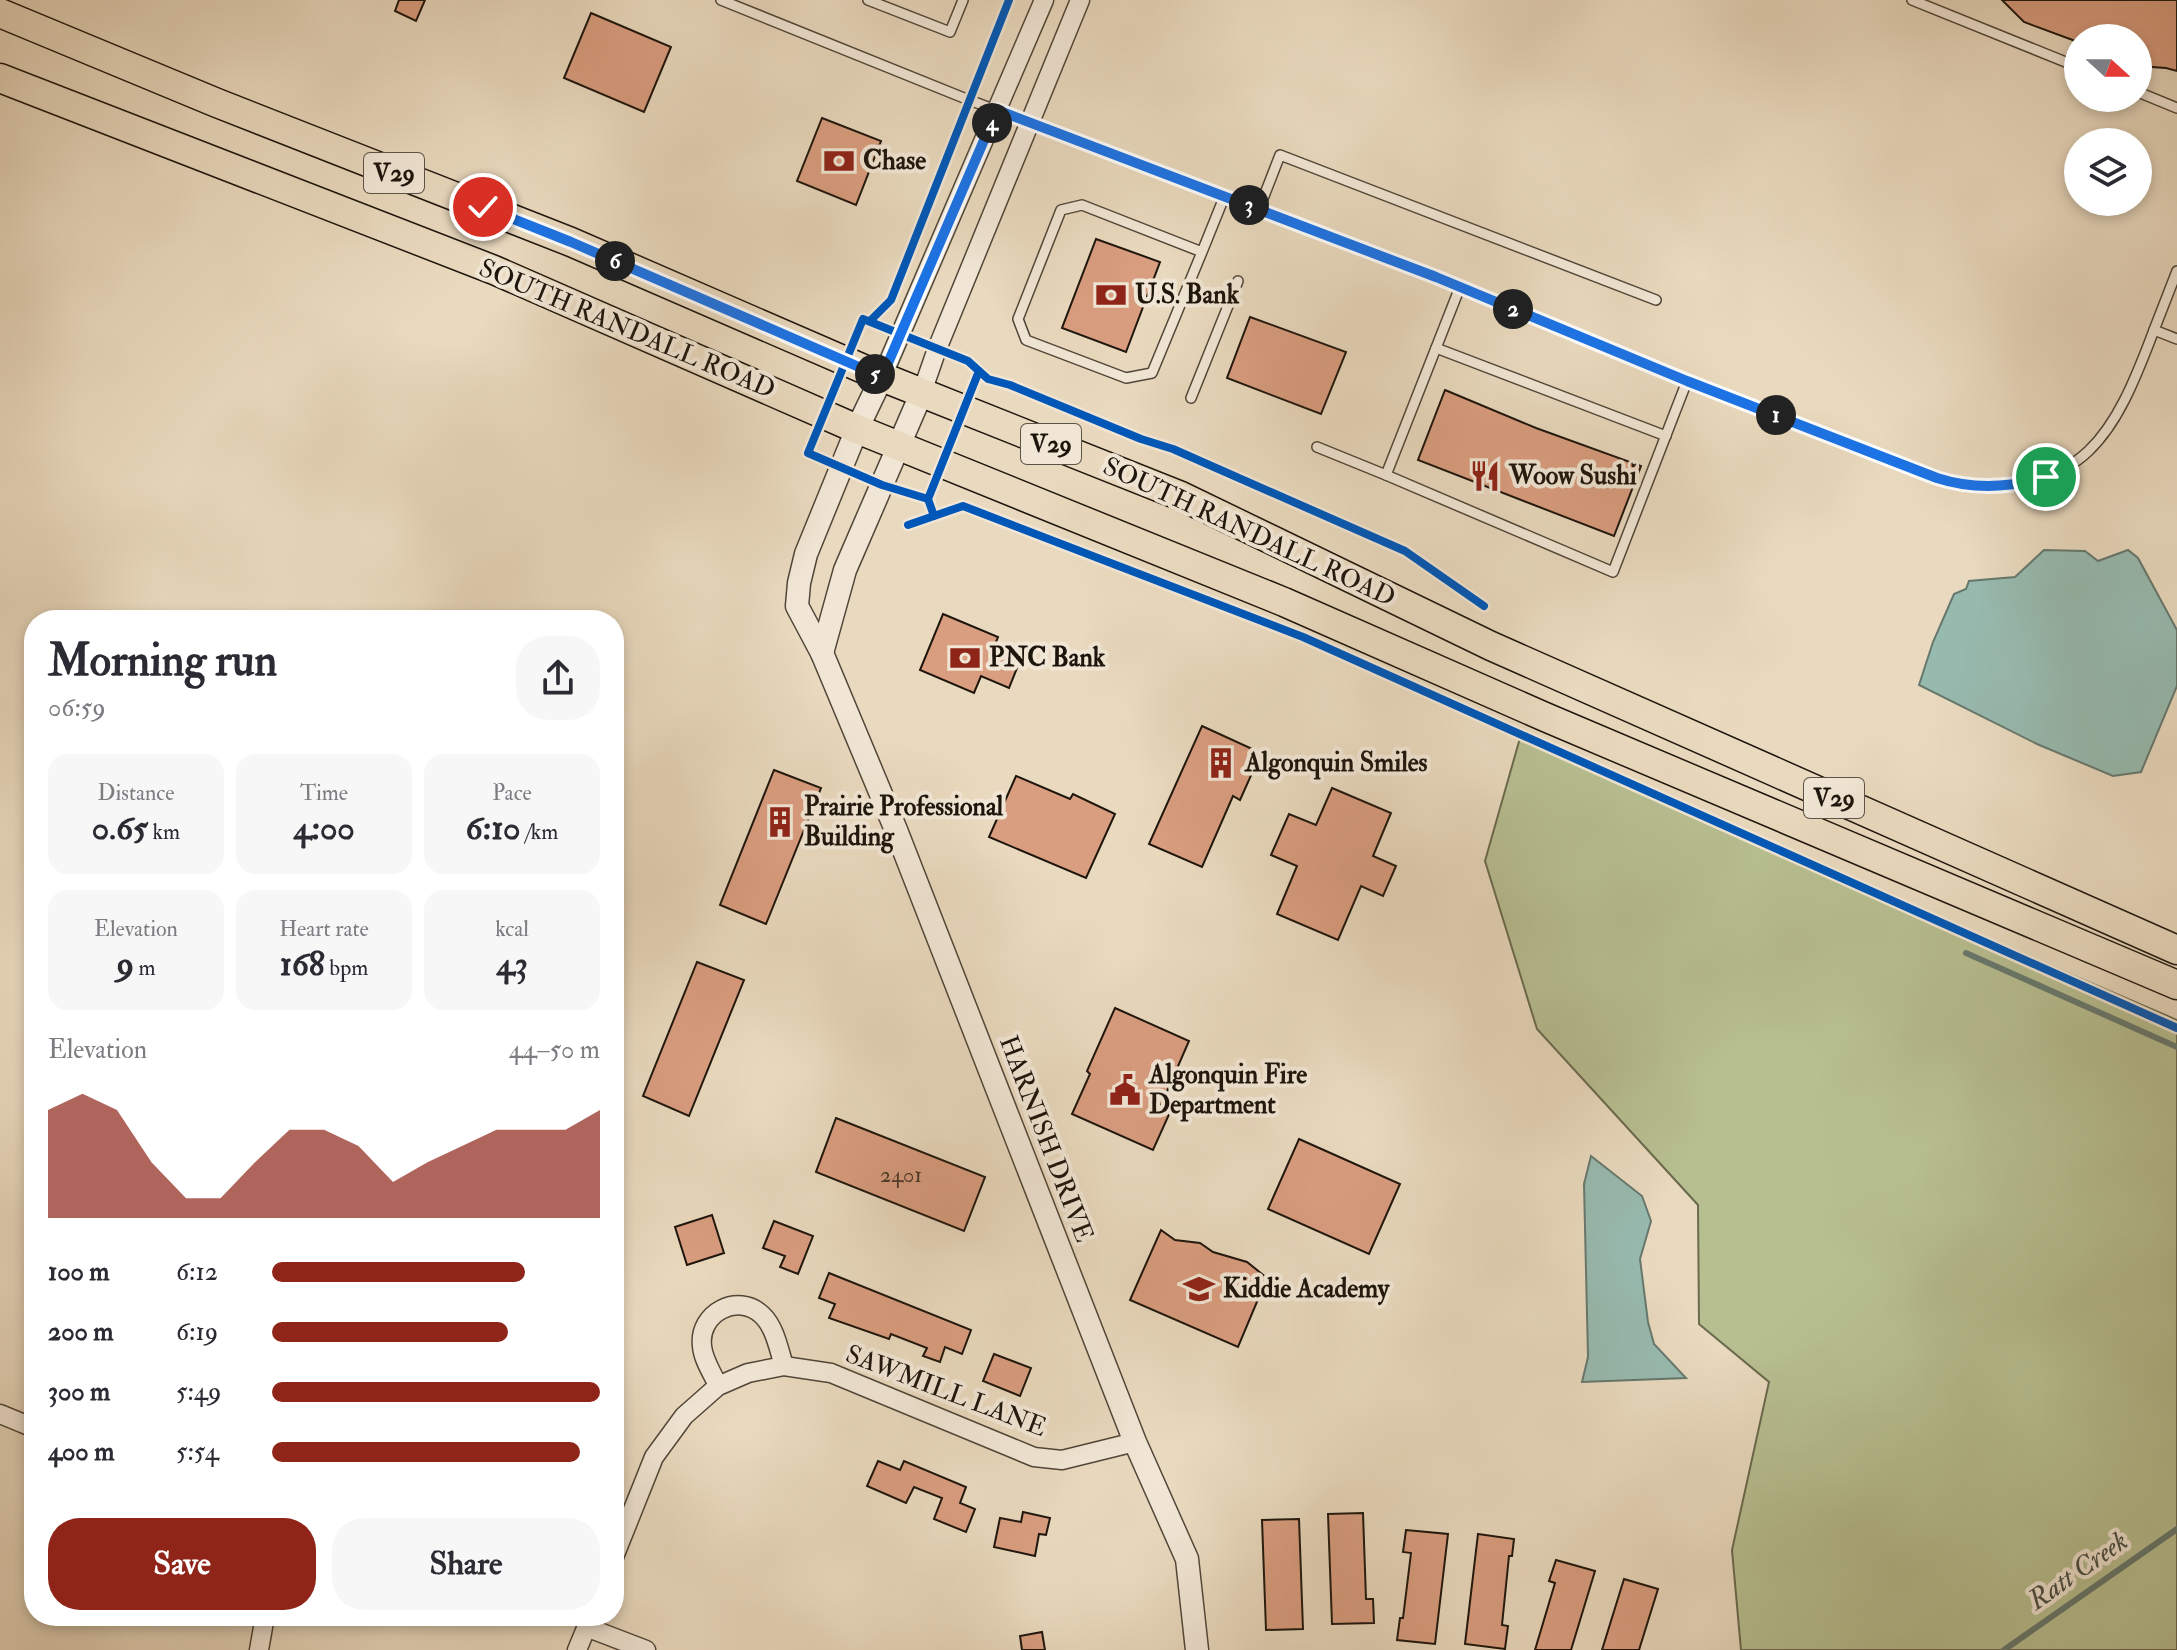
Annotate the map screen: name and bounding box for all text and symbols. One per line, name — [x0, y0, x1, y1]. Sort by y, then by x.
north arrow — [2064, 24, 2152, 112]
map controls — [2064, 24, 2152, 216]
pin: 4 — [972, 103, 1012, 143]
text: 4 — [986, 109, 998, 137]
button: layers — [2064, 128, 2152, 216]
bank icon: Chase — [822, 144, 856, 178]
place label: Chase — [863, 145, 926, 177]
road number: V29 — [364, 153, 424, 193]
pin — [449, 173, 517, 241]
icon: check — [461, 185, 505, 229]
pin: 3 — [1229, 185, 1269, 225]
text: 3 — [1245, 191, 1253, 219]
pin: 6 — [595, 241, 635, 281]
text: 6 — [609, 247, 621, 275]
street label: SOUTH RANDALL ROAD — [474, 252, 780, 406]
bank icon: U.S. Bank — [1094, 278, 1128, 312]
place label: U.S. Bank — [1135, 279, 1240, 311]
pin: 2 — [1493, 289, 1533, 329]
text: 2 — [1507, 295, 1519, 323]
pin: 5 — [855, 354, 895, 394]
text: 5 — [870, 360, 880, 388]
pin: 1 — [1756, 395, 1796, 435]
text: 1 — [1772, 401, 1780, 429]
road number: V29 — [1021, 424, 1081, 464]
pin — [2012, 443, 2080, 511]
street label: SOUTH RANDALL ROAD — [1098, 450, 1400, 614]
icon: arrive — [2024, 455, 2068, 499]
restaurant icon: Woow Sushi — [1468, 459, 1502, 493]
place label: Woow Sushi — [1508, 460, 1637, 492]
text: Morning run — [48, 634, 277, 689]
button: share — [516, 636, 600, 720]
bank icon: PNC Bank — [948, 641, 982, 675]
place label: PNC Bank — [989, 642, 1106, 674]
text: 06:59 — [48, 692, 106, 724]
building icon: Algonquin Smiles — [1204, 746, 1238, 780]
place label: Algonquin Smiles — [1244, 747, 1428, 780]
road number: V29 — [1804, 778, 1864, 818]
text: Distance — [98, 779, 174, 807]
text: Time — [300, 779, 348, 807]
text: Pace — [492, 779, 532, 807]
place label: Prairie Professional Building — [804, 791, 1004, 854]
building icon: Prairie Professional Building — [763, 805, 797, 839]
text: 0.65 — [92, 807, 148, 850]
text: 4:00 — [293, 807, 355, 850]
text: 6:10 — [466, 807, 521, 850]
text: km — [148, 818, 180, 846]
text: /km — [521, 818, 558, 846]
text: Elevation — [94, 915, 178, 943]
text: Heart rate — [279, 915, 369, 943]
text: kcal — [495, 915, 529, 943]
text: 9 — [116, 943, 134, 986]
text: 168 — [280, 943, 325, 986]
text: 43 — [496, 943, 528, 986]
text: m — [134, 954, 156, 982]
text: bpm — [325, 954, 368, 982]
street label: HARNISH DRIVE — [992, 1031, 1100, 1247]
text: Elevation — [48, 1034, 147, 1066]
text: 44–50 m — [509, 1034, 600, 1066]
place label: Algonquin Fire Department — [1148, 1059, 1307, 1122]
public building icon: Algonquin Fire Department — [1108, 1073, 1142, 1107]
house number: 2401 — [880, 1161, 922, 1189]
text: 100 m — [48, 1256, 109, 1288]
text: 6:12 — [176, 1256, 218, 1288]
school or university icon: Kiddie Academy — [1182, 1272, 1216, 1306]
place label: Kiddie Academy — [1223, 1273, 1391, 1306]
text: 200 m — [48, 1316, 113, 1348]
text: 6:19 — [176, 1316, 218, 1348]
street label: SAWMILL LANE — [841, 1338, 1051, 1444]
text: 300 m — [48, 1376, 110, 1408]
text: 5:49 — [176, 1376, 221, 1408]
text: 400 m — [48, 1436, 114, 1468]
text: 5:54 — [176, 1436, 219, 1468]
button: Save — [48, 1518, 316, 1610]
button: Share — [332, 1518, 600, 1610]
water label: Ratt Creek — [2020, 1524, 2135, 1619]

